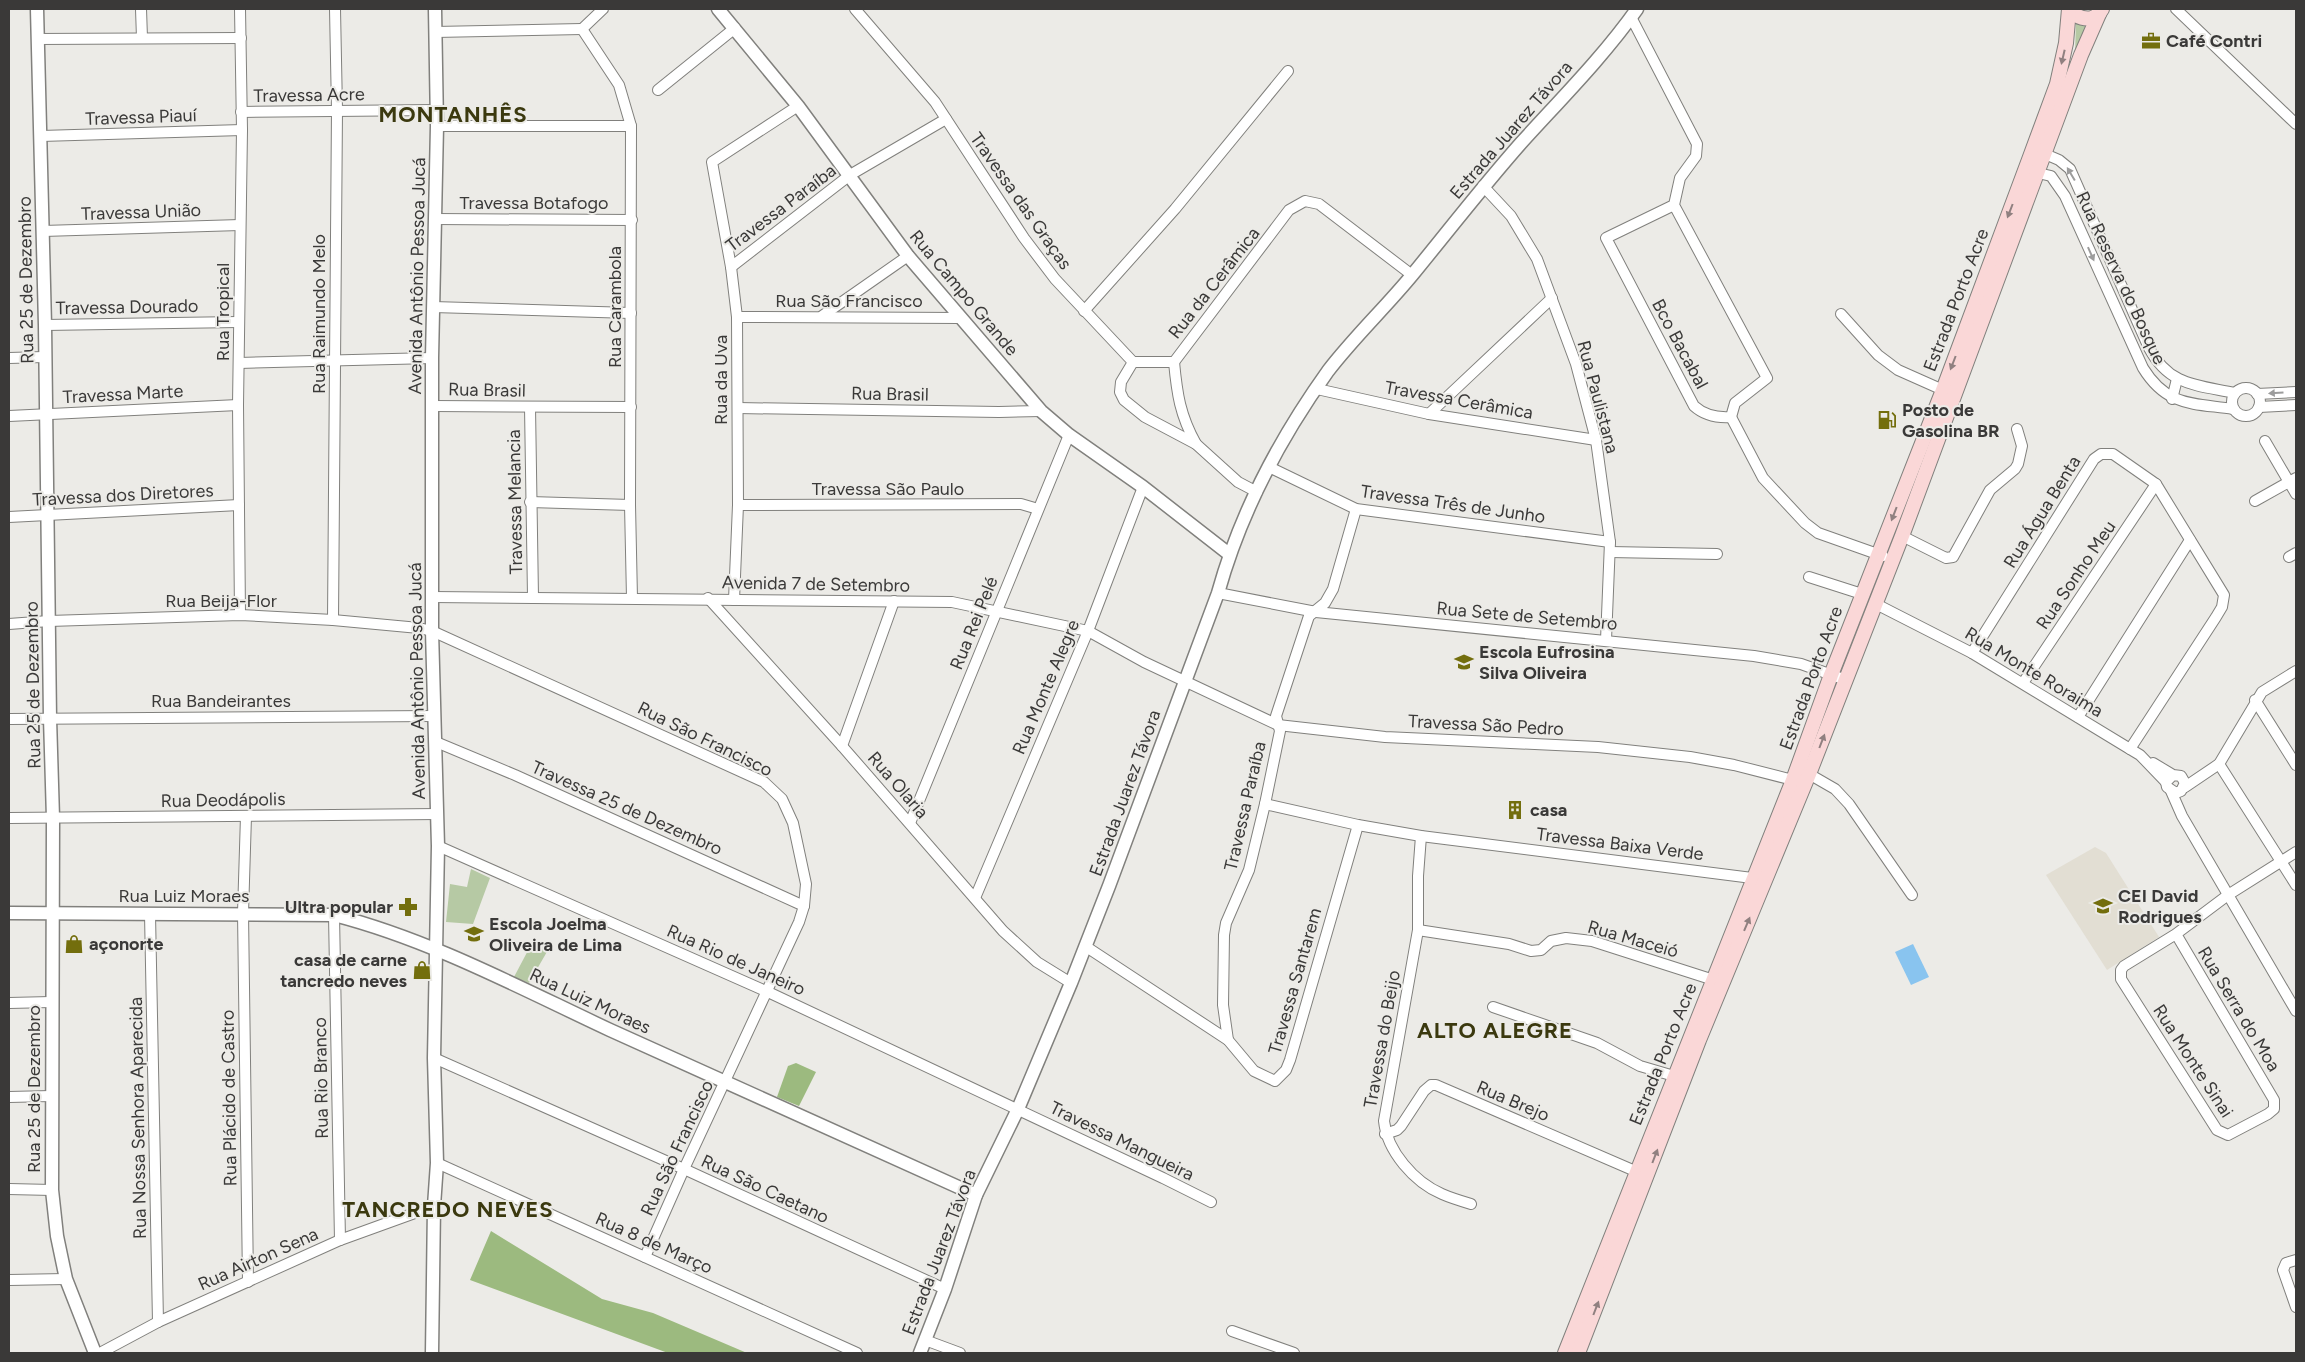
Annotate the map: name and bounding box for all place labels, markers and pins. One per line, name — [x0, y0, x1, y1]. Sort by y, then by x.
office icon: Café Contri — [2140, 30, 2162, 52]
place label: Café Contri — [2166, 30, 2262, 52]
place label: Posto de Gasolina BR — [1902, 399, 2000, 442]
fuel station icon: Posto de Gasolina BR — [1876, 409, 1898, 431]
place label: Escola Eufrosina Silva Oliveira — [1479, 641, 1615, 684]
school or university icon: Escola Eufrosina Silva Oliveira — [1453, 651, 1475, 673]
building icon: casa — [1504, 799, 1526, 821]
place label: casa — [1530, 799, 1567, 821]
place label: CEI David Rodrigues — [2118, 885, 2202, 928]
school or university icon: CEI David Rodrigues — [2092, 895, 2114, 917]
place label: Ultra popular — [285, 896, 393, 918]
pharmacy icon: Ultra popular — [397, 896, 419, 918]
place label: Escola Joelma Oliveira de Lima — [489, 913, 622, 956]
school or university icon: Escola Joelma Oliveira de Lima — [463, 923, 485, 945]
shop icon: açonorte — [63, 933, 85, 955]
place label: açonorte — [89, 933, 163, 955]
place label: casa de carne tancredo neves — [280, 949, 408, 992]
shop icon: casa de carne tancredo neves — [411, 959, 433, 981]

